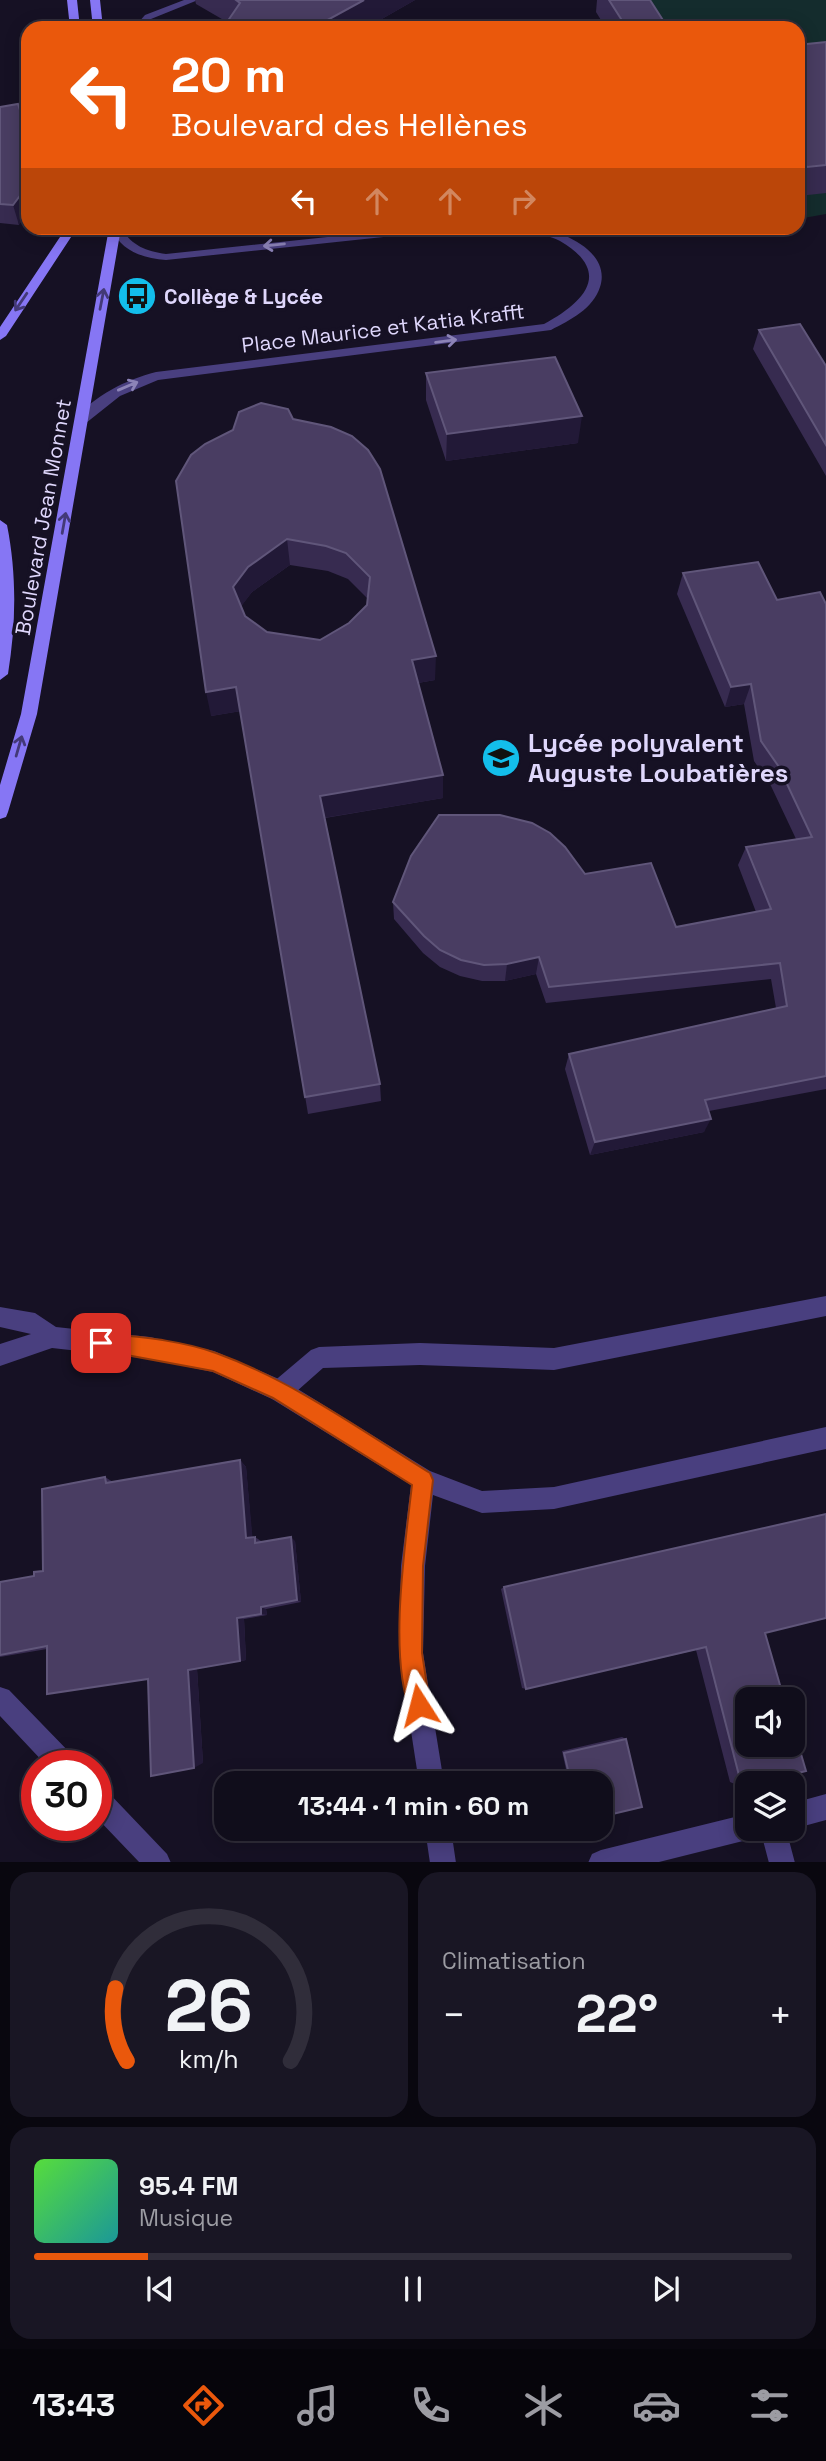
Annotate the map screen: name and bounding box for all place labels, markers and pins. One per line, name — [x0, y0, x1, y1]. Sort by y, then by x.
bus stop icon: Collège & Lycée — [116, 275, 158, 317]
place label: Collège & Lycée — [164, 283, 323, 310]
place label: Lycée polyvalent Auguste Loubatières — [528, 726, 788, 790]
school or university icon: Lycée polyvalent Auguste Loubatières — [480, 737, 522, 779]
pin — [71, 1313, 131, 1373]

